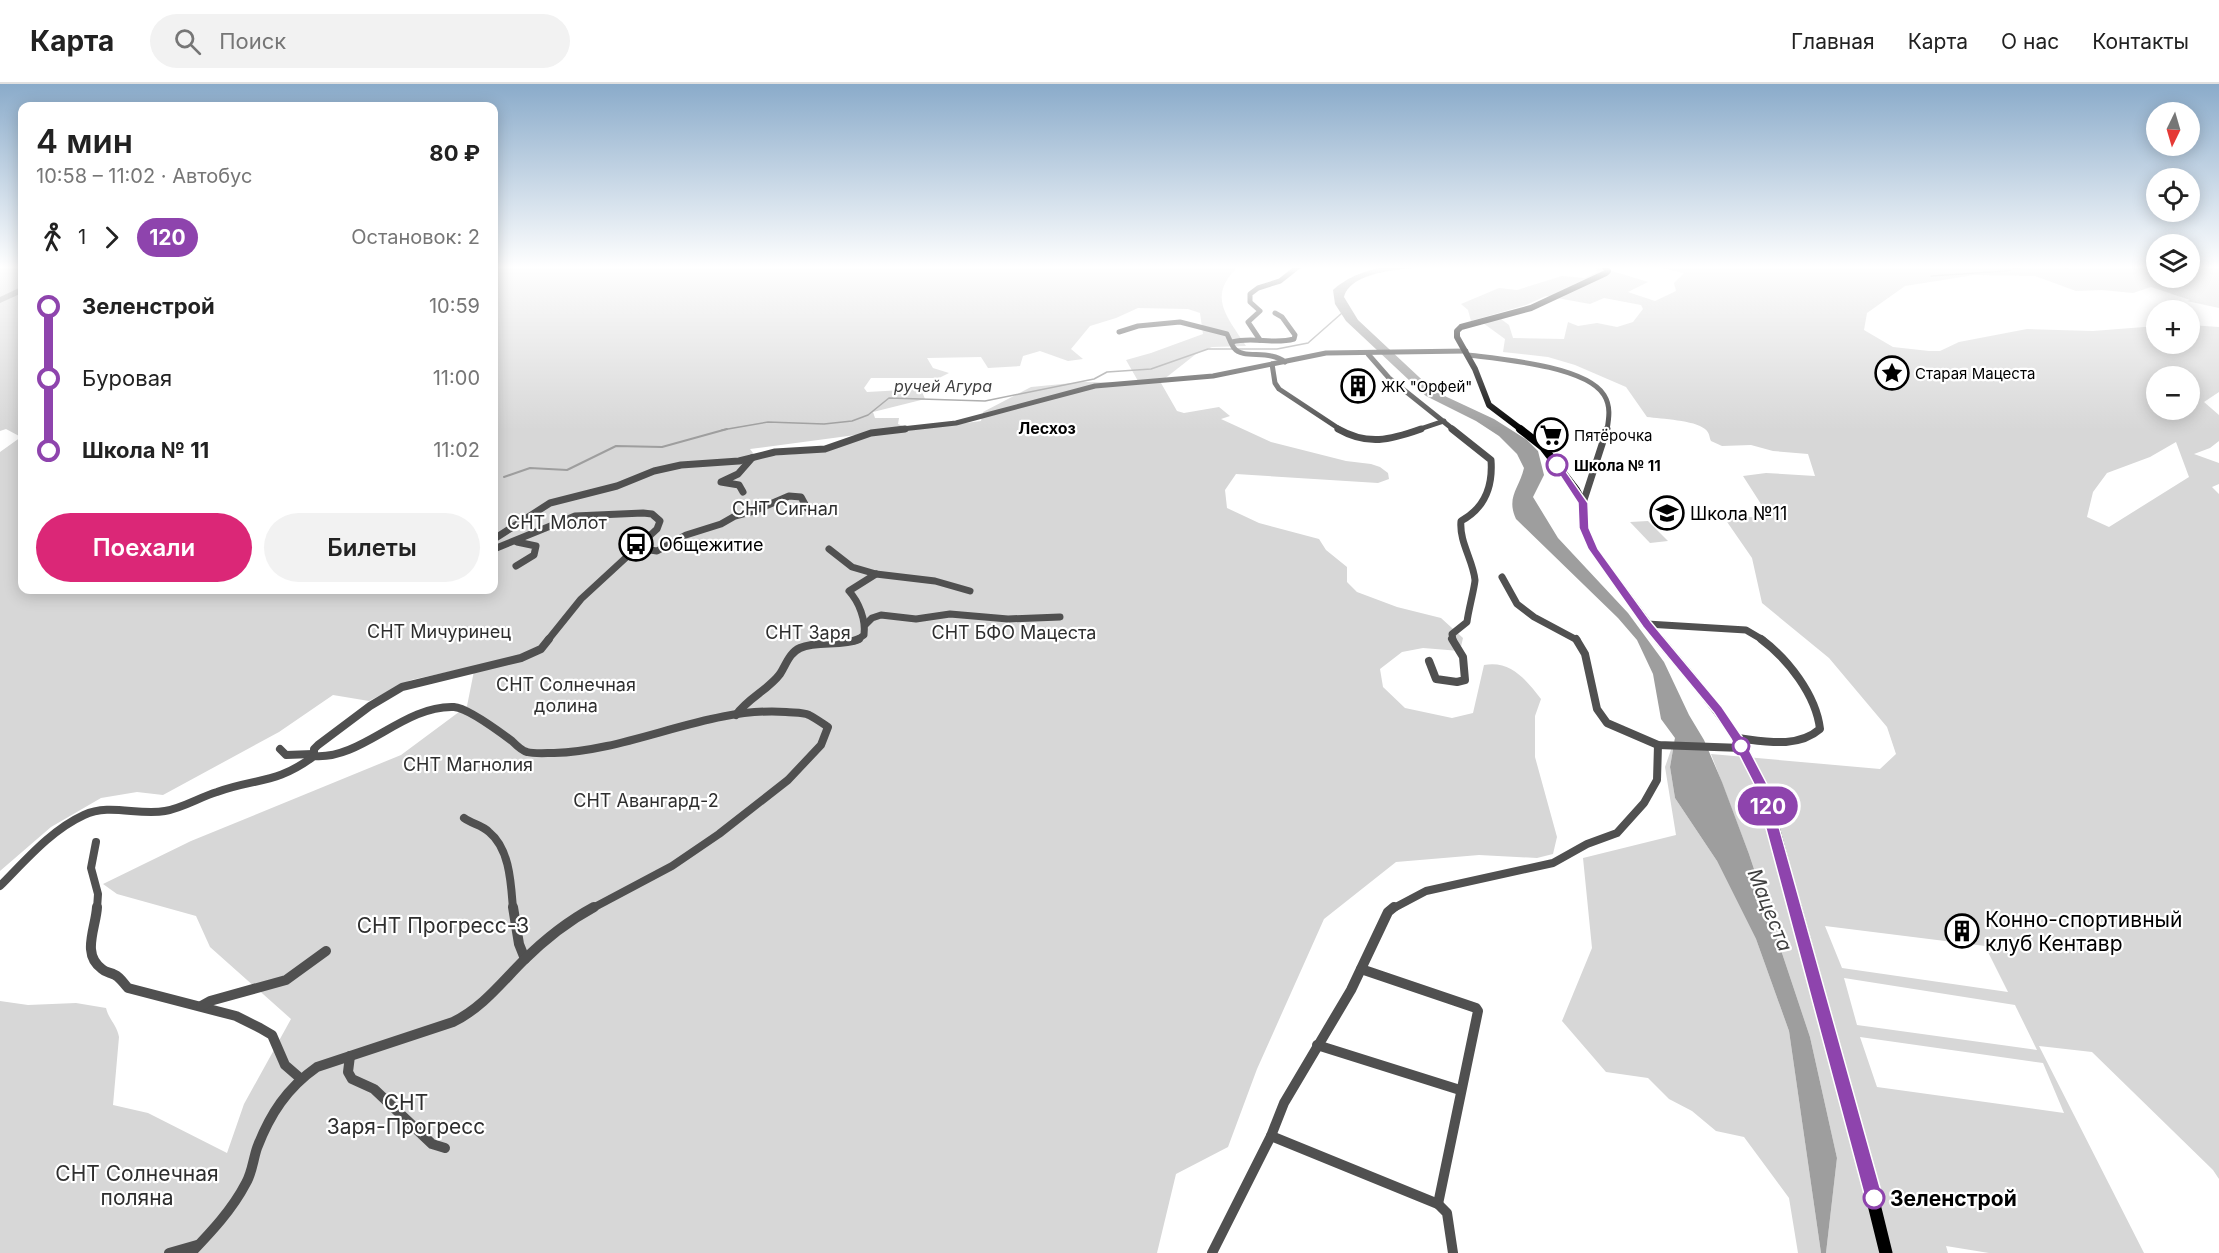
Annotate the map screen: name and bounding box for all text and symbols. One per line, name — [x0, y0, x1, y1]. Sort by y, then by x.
search box — [150, 14, 570, 68]
text: Карта — [30, 24, 114, 58]
icon: search — [171, 25, 204, 58]
text: Поиск — [219, 28, 286, 54]
text: Главная — [1791, 29, 1875, 54]
text: Карта — [1908, 29, 1968, 54]
text: О нас — [2001, 29, 2059, 54]
text: Контакты — [2092, 29, 2189, 54]
north arrow — [2146, 102, 2200, 156]
map controls — [2146, 102, 2200, 420]
text: 4 мин — [36, 121, 133, 161]
text: 80 ₽ — [429, 140, 480, 166]
text: 10:58 – 11:02 · Автобус — [36, 164, 252, 188]
button: locate — [2146, 168, 2200, 222]
icon: walk — [36, 221, 69, 254]
icon: forward — [95, 221, 128, 254]
text: 1 — [78, 225, 86, 249]
text: 120 — [149, 225, 186, 250]
text: Остановок: 2 — [351, 225, 480, 249]
button: layers — [2146, 234, 2200, 288]
text: Зеленстрой — [82, 293, 215, 319]
text: 10:59 — [429, 294, 480, 318]
button: + — [2146, 300, 2200, 354]
place icon: Старая Мацеста — [1874, 355, 1910, 391]
place label: Старая Мацеста — [1915, 364, 2035, 383]
text: Буровая — [82, 365, 172, 391]
text: 11:00 — [433, 366, 480, 390]
button: − — [2146, 366, 2200, 420]
building icon: ЖК "Орфей" — [1340, 368, 1376, 404]
water label: ручей Агура — [893, 376, 992, 396]
place label: ЖК "Орфей" — [1381, 377, 1472, 396]
supermarket icon: Пятёрочка — [1533, 417, 1569, 453]
district label: Лесхоз — [1018, 418, 1076, 438]
place label: Пятёрочка — [1574, 426, 1653, 445]
text: Школа № 11 — [82, 437, 209, 463]
text: 11:02 — [433, 438, 480, 462]
marker: Школа № 11 — [1546, 454, 1568, 476]
place label: Школа № 11 — [1574, 456, 1661, 475]
school or university icon: Школа №11 — [1649, 495, 1685, 531]
park label: СНТ Сигнал — [732, 498, 838, 519]
place label: Школа №11 — [1690, 503, 1787, 524]
park label: СНТ Молот — [507, 512, 608, 533]
button: Поехали — [36, 513, 252, 582]
button: Билеты — [264, 513, 480, 582]
bus stop icon: Общежитие — [618, 526, 654, 562]
place label: Общежитие — [659, 534, 763, 555]
park label: СНТ Мичуринец — [367, 621, 511, 642]
park label: СНТ Заря — [765, 622, 851, 643]
park label: СНТ БФО Мацеста — [932, 622, 1096, 643]
park label: СНТ Солнечная долина — [496, 674, 636, 716]
unlabelled marker — [1732, 737, 1750, 755]
park label: СНТ Магнолия — [403, 754, 533, 775]
line badge: 120 — [1734, 786, 1802, 826]
park label: СНТ Авангард-2 — [573, 790, 719, 811]
text: 120 — [1750, 794, 1786, 819]
water label: Мацеста — [1743, 865, 1797, 955]
place label: Конно-спортивный клуб Кентавр — [1985, 907, 2182, 956]
park label: СНТ Прогресс-3 — [357, 913, 529, 938]
building icon: Конно-спортивный клуб Кентавр — [1944, 913, 1980, 949]
park label: СНТ Заря-Прогресс — [327, 1090, 485, 1139]
park label: СНТ Солнечная поляна — [55, 1161, 219, 1210]
place label: Зеленстрой — [1890, 1186, 2017, 1211]
marker: Зеленстрой — [1863, 1187, 1885, 1209]

